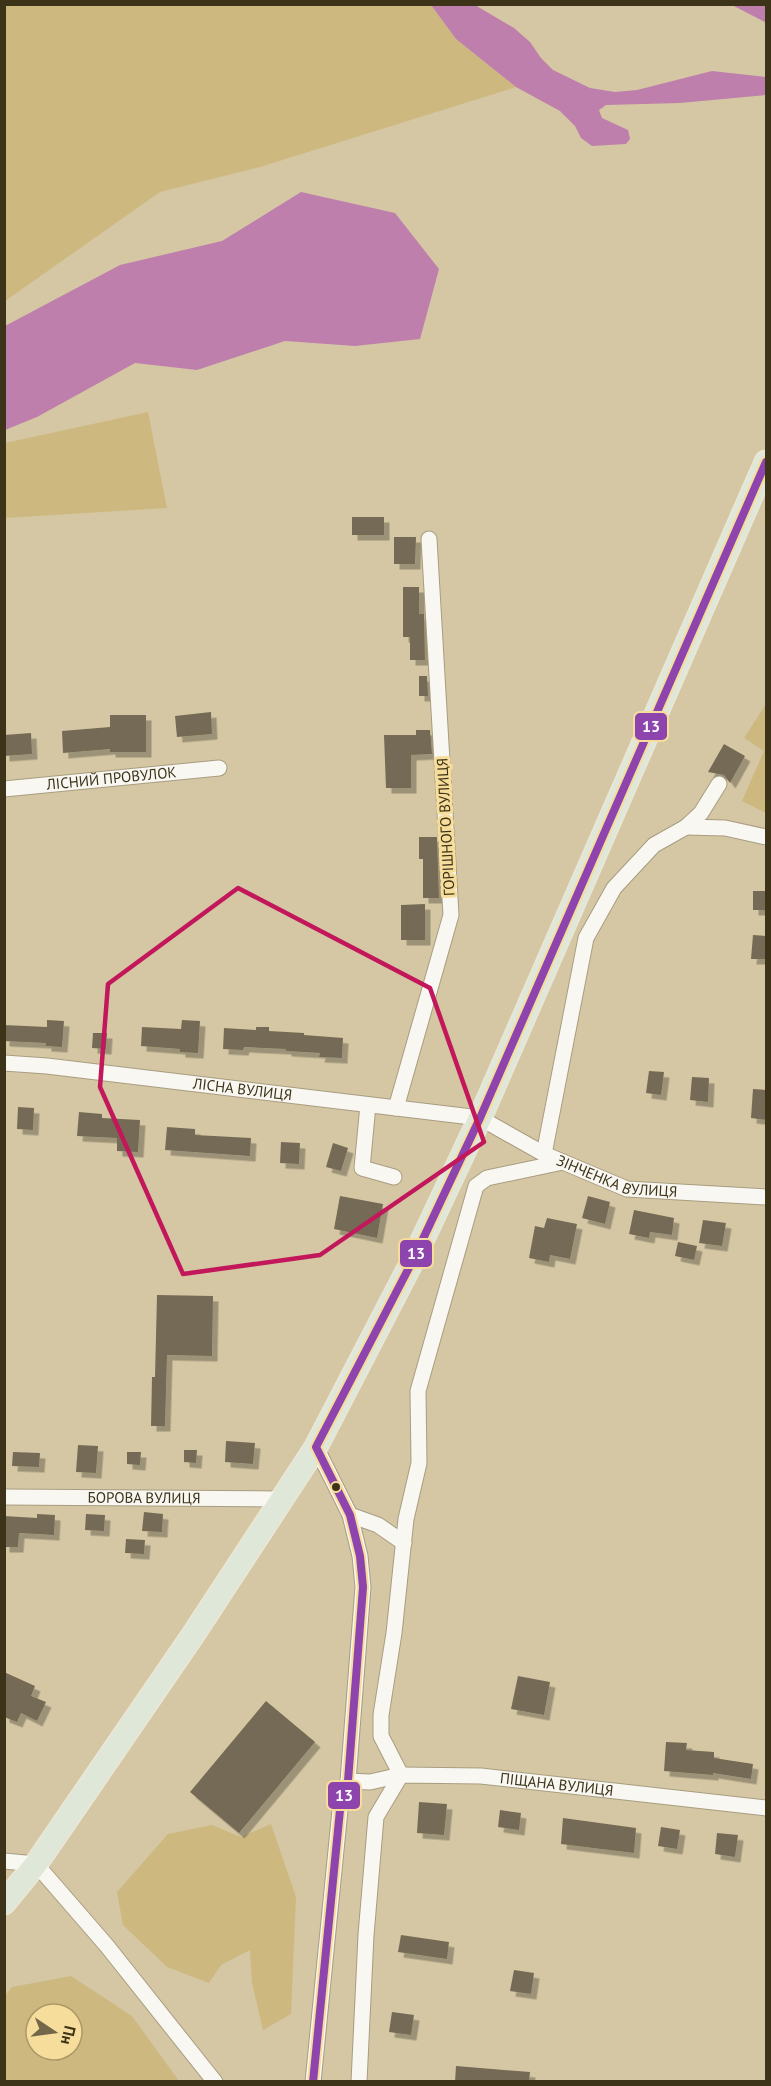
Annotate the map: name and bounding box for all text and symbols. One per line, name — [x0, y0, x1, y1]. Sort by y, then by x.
line badge: 13 — [634, 712, 668, 741]
text: 13 — [642, 716, 660, 736]
street label: ГОРІШНОГО ВУЛИЦЯ — [432, 757, 459, 897]
street label: ЛІСНИЙ ПРОВУЛОК — [45, 762, 177, 794]
street label: ЛІСНА ВУЛИЦЯ — [191, 1073, 293, 1104]
street label: ЗІНЧЕНКА ВУЛИЦЯ — [554, 1150, 678, 1201]
line badge: 13 — [399, 1239, 433, 1268]
text: 13 — [407, 1243, 425, 1263]
unlabelled marker — [330, 1481, 342, 1493]
street label: БОРОВА ВУЛИЦЯ — [87, 1488, 201, 1507]
street label: ПІЩАНА ВУЛИЦЯ — [499, 1768, 615, 1800]
line badge: 13 — [327, 1781, 361, 1810]
text: 13 — [335, 1785, 353, 1805]
north arrow — [24, 2002, 84, 2062]
text: Пн — [57, 2024, 80, 2047]

